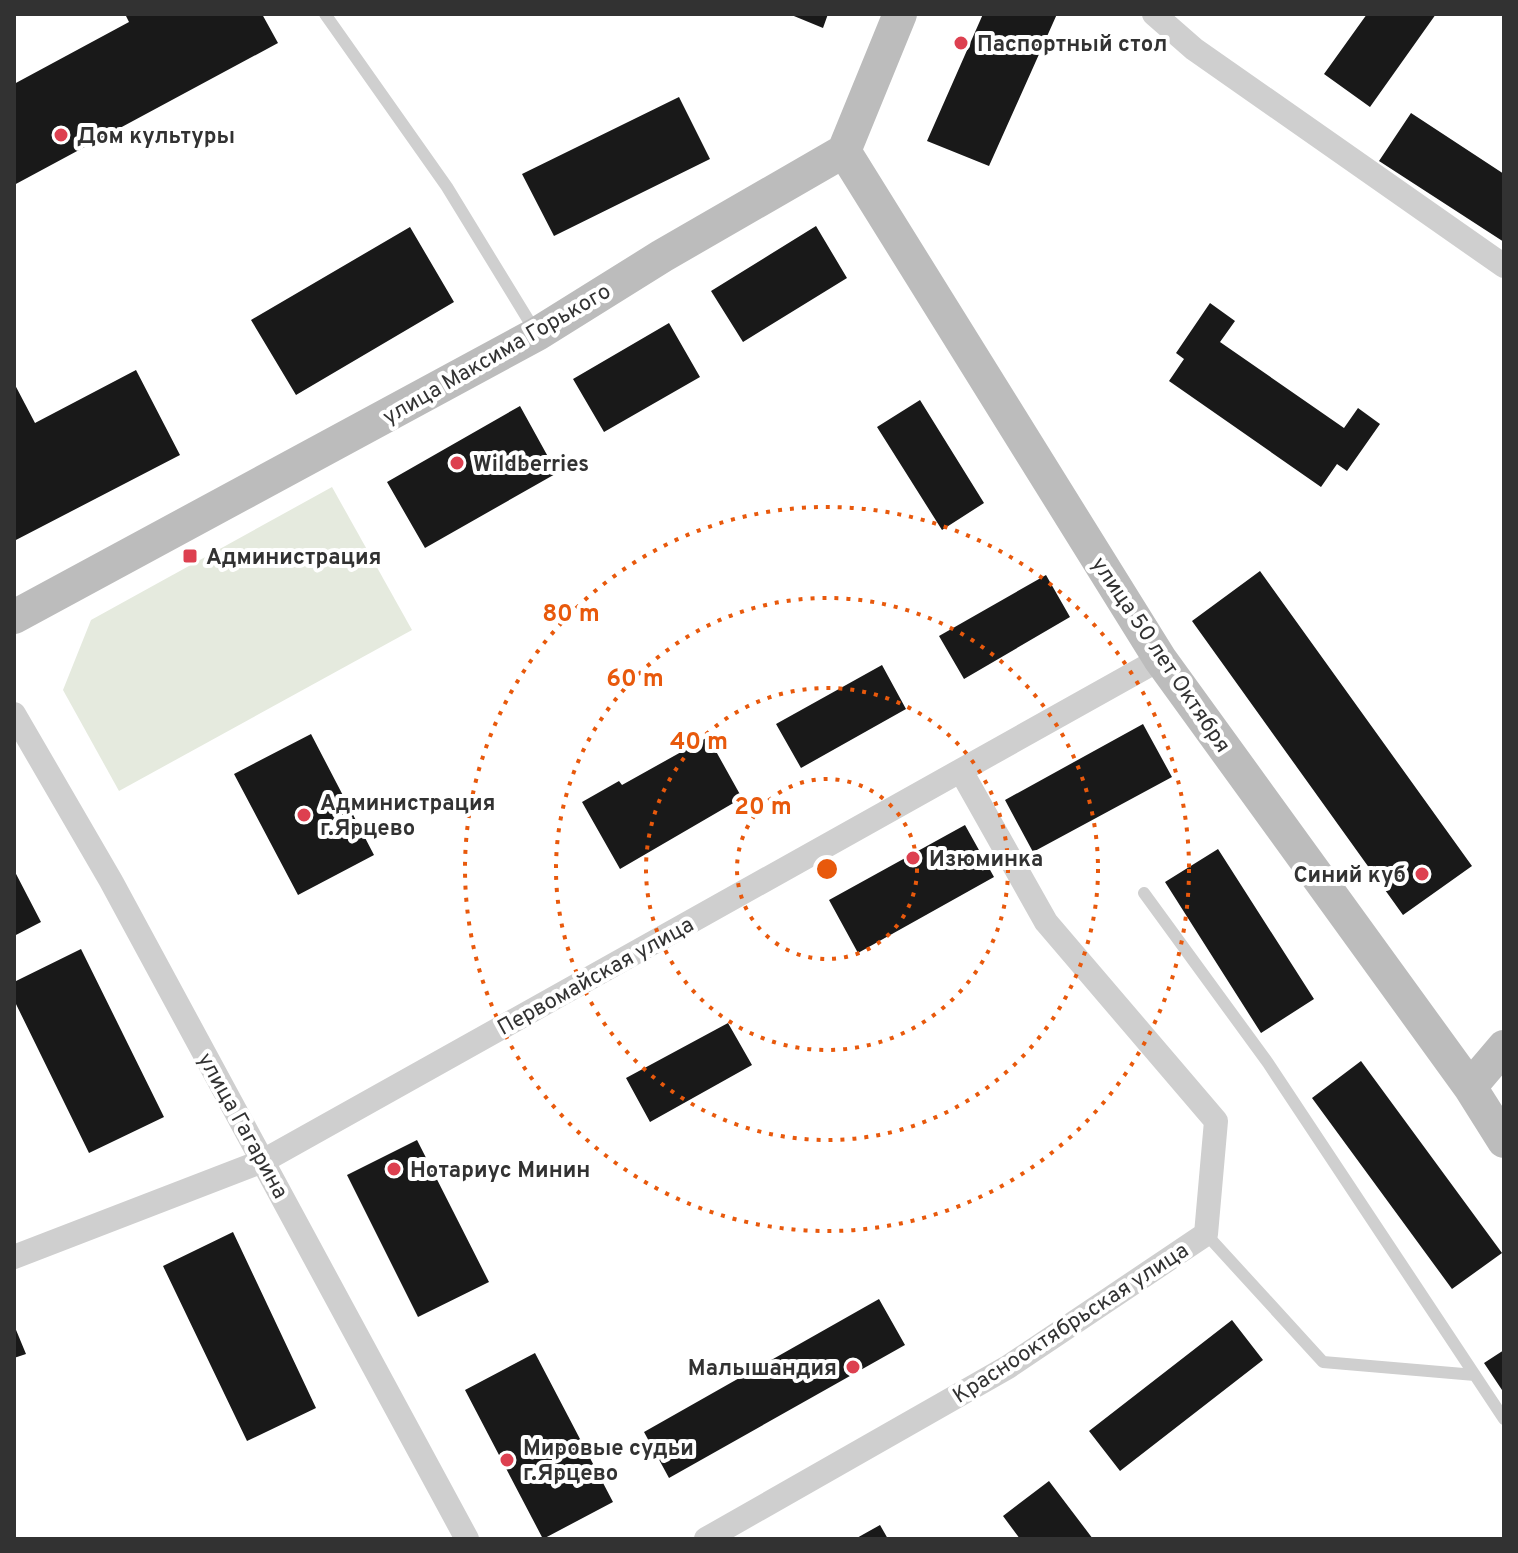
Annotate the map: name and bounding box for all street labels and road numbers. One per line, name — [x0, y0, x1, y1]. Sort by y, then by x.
street label: улица Максима Горького — [378, 279, 616, 432]
street label: улица 50 лет Октября — [1084, 552, 1235, 758]
street label: Первомайская улица — [493, 912, 699, 1042]
street label: улица Гагарина — [191, 1048, 293, 1204]
street label: Краснооктябрьская улица — [948, 1238, 1194, 1410]

